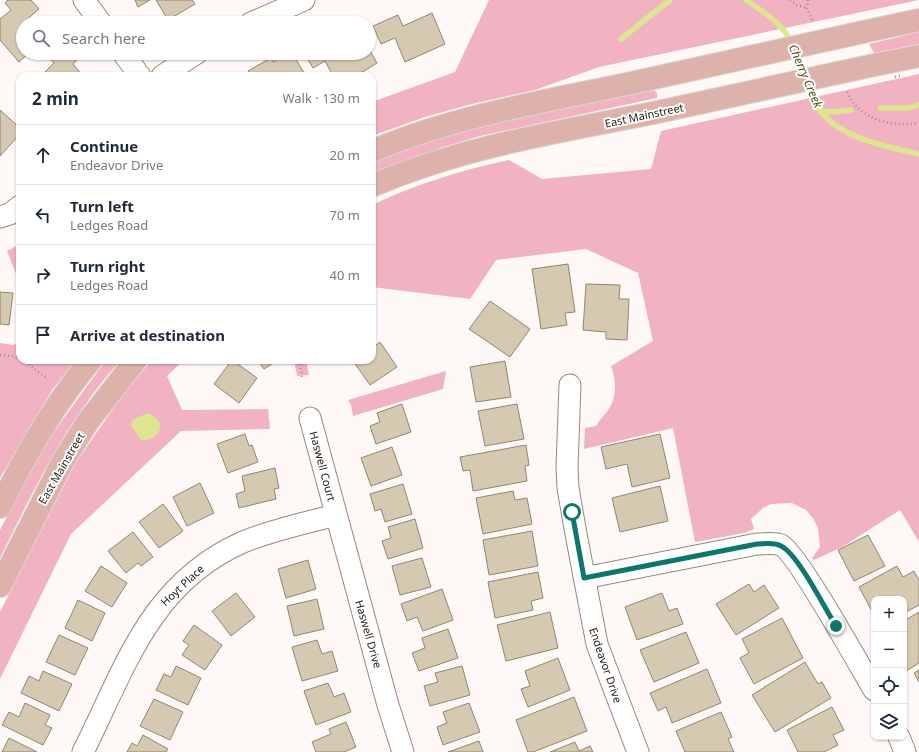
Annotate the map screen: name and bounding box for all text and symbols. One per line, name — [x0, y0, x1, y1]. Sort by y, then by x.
search box — [16, 16, 376, 60]
icon: search — [30, 27, 52, 49]
text: Search here — [62, 28, 145, 48]
water label: Cherry Creek — [785, 41, 827, 111]
text: 2 min — [32, 87, 79, 110]
text: Walk · 130 m — [282, 89, 360, 107]
street label: East Mainstreet — [603, 99, 685, 131]
text: Continue — [70, 136, 138, 156]
icon: ahead — [32, 144, 54, 166]
text: 20 m — [330, 146, 360, 164]
text: Endeavor Drive — [70, 156, 163, 174]
text: Turn left — [70, 196, 134, 216]
icon: left — [32, 204, 54, 226]
text: 70 m — [330, 206, 360, 224]
text: Ledges Road — [70, 216, 148, 234]
text: Turn right — [70, 256, 145, 276]
icon: right — [32, 264, 54, 286]
text: 40 m — [330, 266, 360, 284]
text: Ledges Road — [70, 276, 148, 294]
icon: arrive — [32, 324, 54, 346]
text: Arrive at destination — [70, 325, 225, 345]
street label: Haswell Court — [306, 429, 340, 503]
street label: East Mainstreet — [34, 430, 88, 506]
route start — [563, 503, 581, 521]
street label: Hoyt Place — [157, 561, 207, 609]
map controls — [871, 596, 907, 740]
button: + — [871, 596, 907, 632]
street label: Haswell Drive — [352, 598, 386, 670]
route end — [827, 617, 845, 635]
street label: Endeavor Drive — [586, 625, 626, 705]
button: − — [871, 632, 907, 668]
button: locate — [871, 668, 907, 704]
button: layers — [871, 704, 907, 740]

